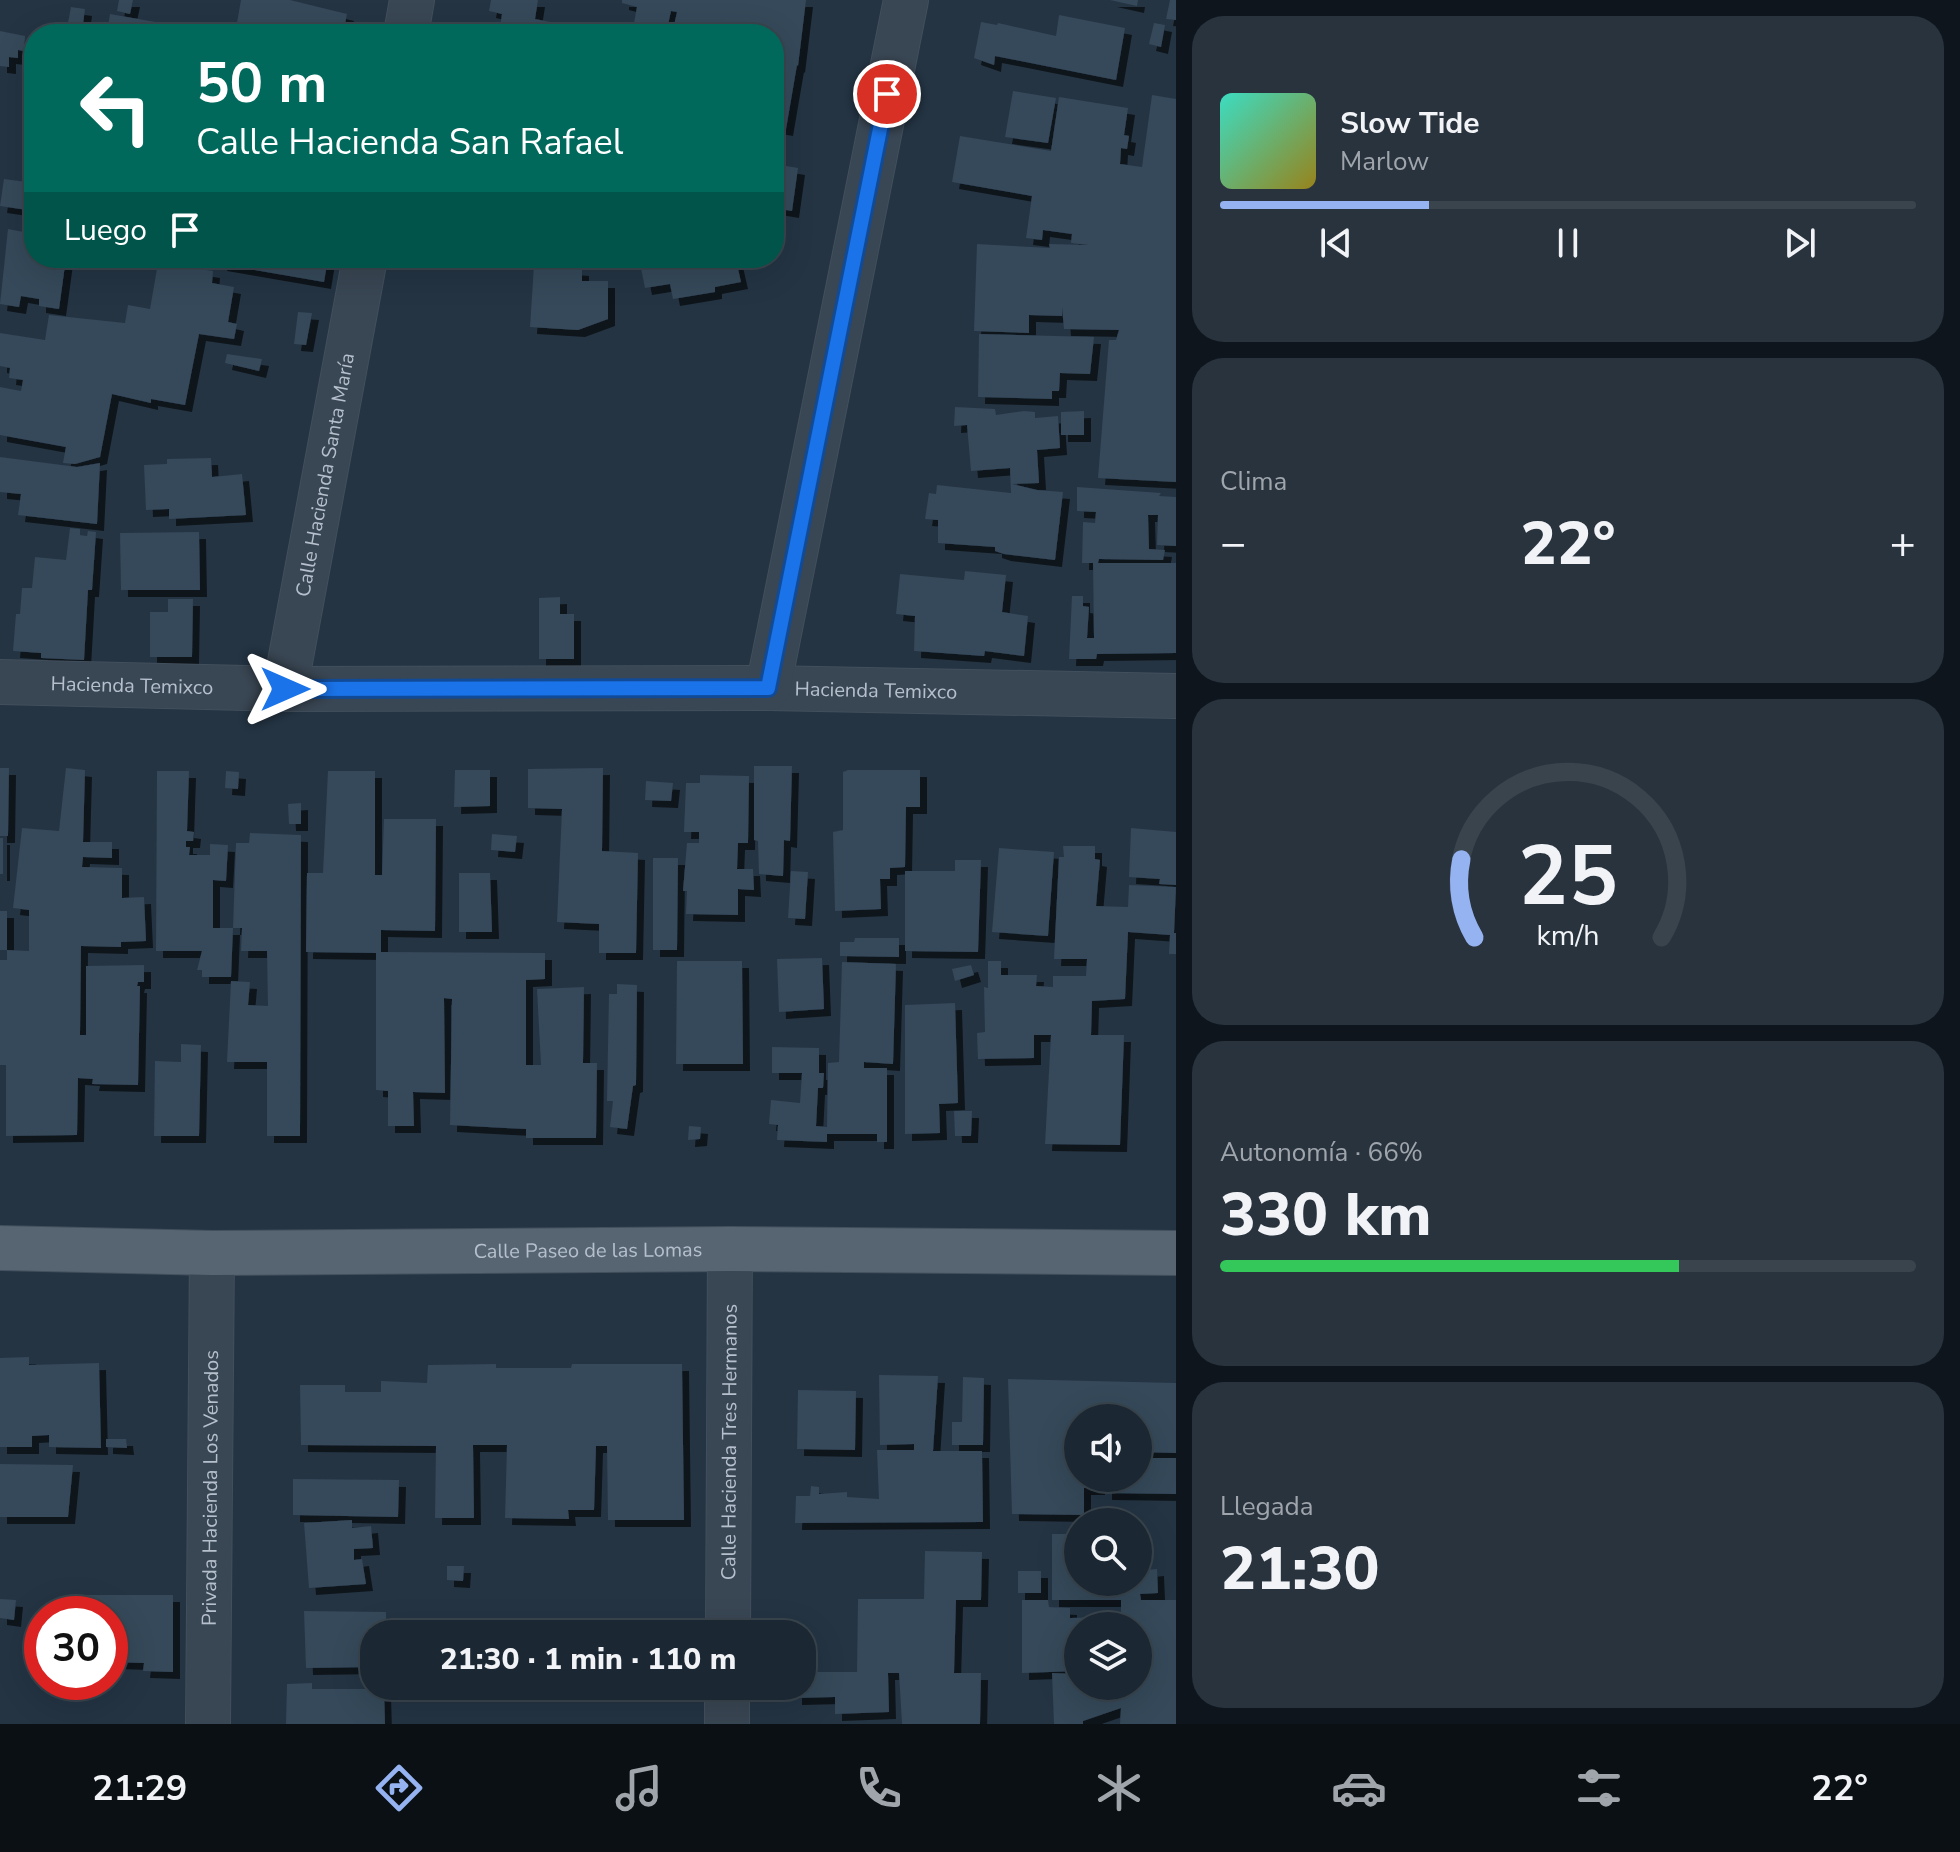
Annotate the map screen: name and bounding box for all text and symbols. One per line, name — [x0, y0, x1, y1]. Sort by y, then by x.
text: 50 m — [196, 45, 327, 122]
icon: left — [64, 56, 168, 160]
pin — [853, 60, 921, 128]
icon: arrive — [865, 72, 909, 116]
text: Slow Tide — [1340, 103, 1480, 144]
text: Calle Hacienda San Rafael — [196, 118, 623, 167]
text: Marlow — [1340, 144, 1429, 179]
icon: arrive — [163, 208, 207, 252]
text: Luego — [64, 210, 147, 251]
icon: previous — [1314, 221, 1358, 265]
icon: pause — [1546, 221, 1590, 265]
icon: next — [1778, 221, 1822, 265]
street label: Calle Hacienda Santa María — [289, 350, 361, 599]
text: Clima — [1220, 464, 1287, 499]
text: 22° — [1520, 503, 1616, 585]
text: − — [1220, 514, 1246, 574]
text: + — [1890, 514, 1916, 574]
position arrow — [243, 647, 327, 731]
street label: Hacienda Temixco — [50, 670, 214, 701]
street label: Hacienda Temixco — [794, 675, 957, 705]
text: 25 — [1518, 820, 1618, 933]
text: km/h — [1537, 916, 1599, 955]
text: Autonomía · 66% — [1220, 1135, 1423, 1170]
text: 330 km — [1220, 1174, 1432, 1256]
street label: Calle Paseo de las Lomas — [474, 1236, 702, 1264]
street label: Calle Hacienda Tres Hermanos — [715, 1304, 743, 1580]
street label: Privada Hacienda Los Venados — [195, 1350, 225, 1626]
map controls — [1064, 1404, 1152, 1700]
button: sound — [1064, 1404, 1152, 1492]
text: Llegada — [1220, 1489, 1313, 1524]
button: search — [1064, 1508, 1152, 1596]
text: 21:30 — [1220, 1528, 1380, 1610]
speed limit sign: 30 — [24, 1596, 128, 1700]
button: layers — [1064, 1612, 1152, 1700]
text: 21:30 · 1 min · 110 m — [440, 1639, 736, 1680]
icon: directions — [371, 1760, 427, 1816]
icon: music — [611, 1760, 667, 1816]
icon: phone — [851, 1760, 907, 1816]
icon: climate — [1091, 1760, 1147, 1816]
icon: car — [1331, 1760, 1387, 1816]
icon: filters — [1571, 1760, 1627, 1816]
text: 21:29 — [92, 1764, 187, 1813]
text: 22° — [1811, 1764, 1868, 1813]

